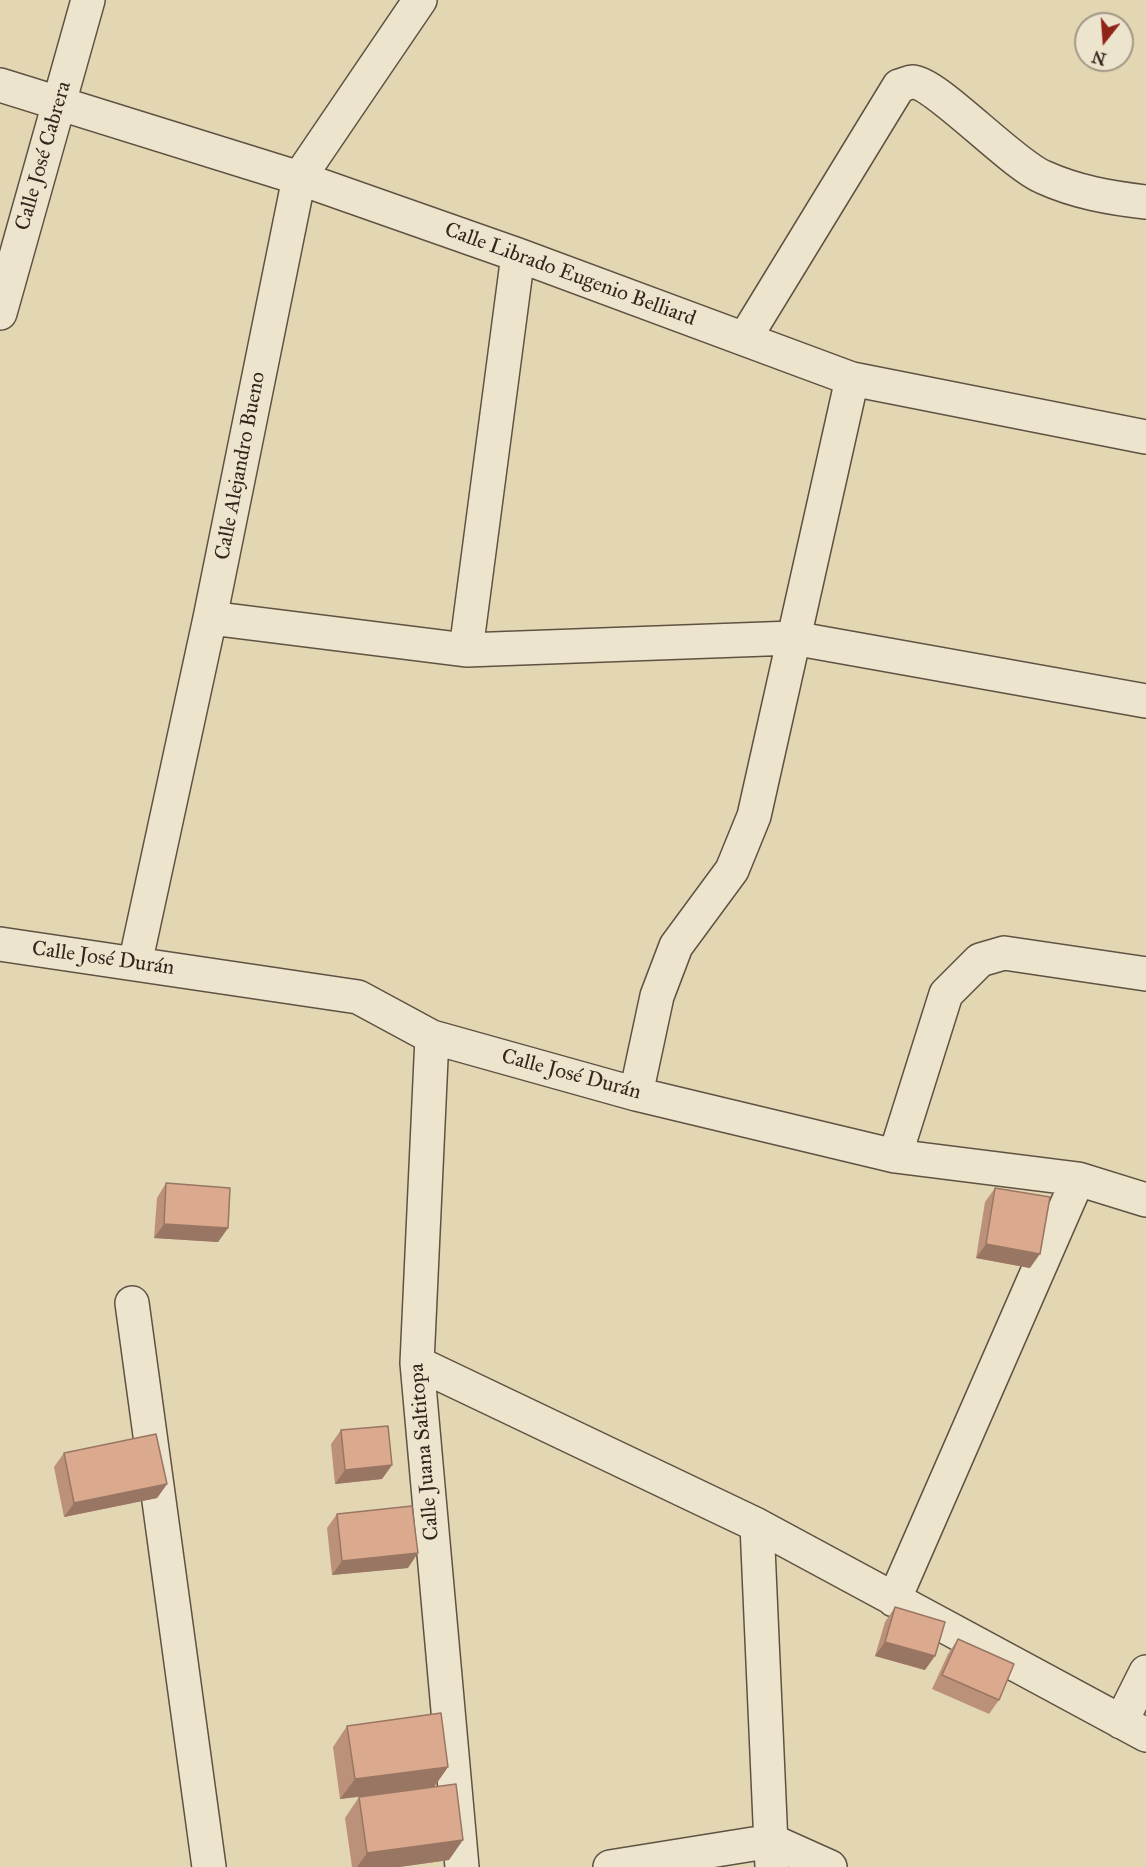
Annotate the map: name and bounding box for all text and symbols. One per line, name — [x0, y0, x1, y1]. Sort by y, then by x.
north arrow — [1074, 12, 1134, 72]
text: N — [1090, 47, 1108, 69]
street label: Calle José Cabrera — [11, 79, 77, 233]
street label: Calle Librado Eugenio Belliard — [441, 218, 699, 332]
street label: Calle Alejandro Bueno — [210, 370, 272, 562]
street label: Calle José Durán — [30, 937, 176, 981]
street label: Calle José Durán — [499, 1044, 643, 1106]
street label: Calle Juana Saltitopa — [405, 1362, 445, 1542]

